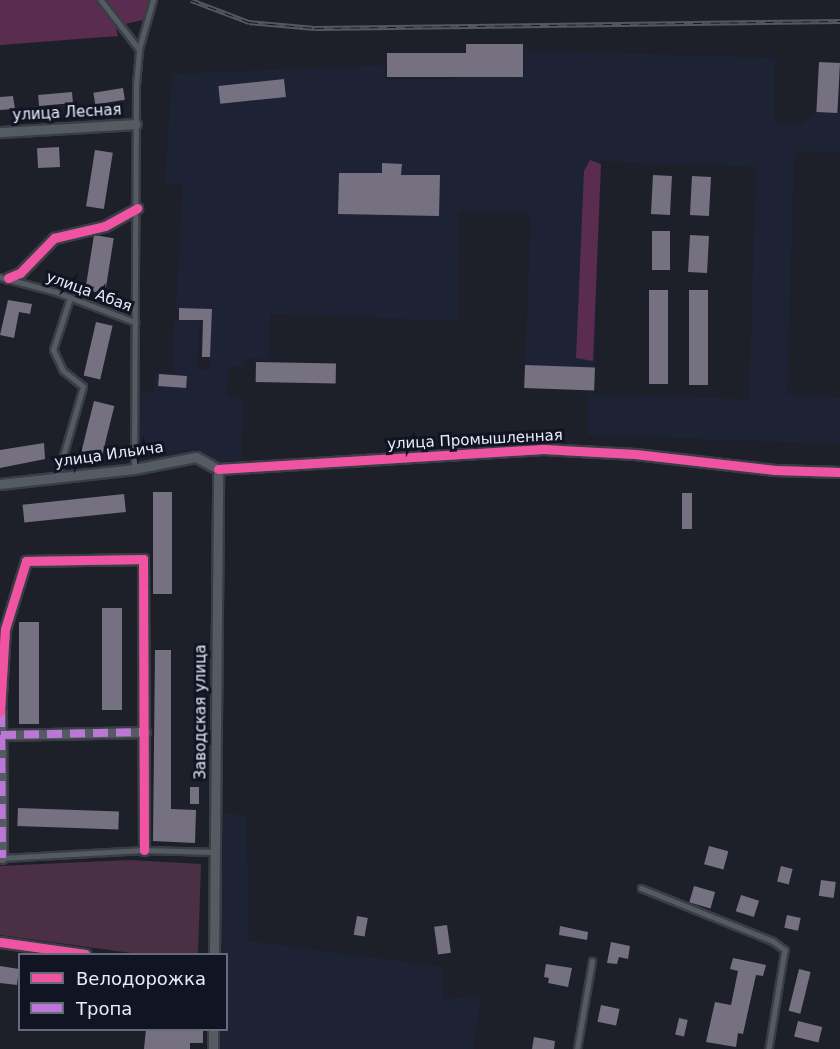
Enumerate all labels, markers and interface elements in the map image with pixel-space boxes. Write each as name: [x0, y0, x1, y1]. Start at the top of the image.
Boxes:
street label: улица Лесная: [12, 101, 122, 125]
street label: улица Абая: [44, 268, 134, 316]
street label: улица Промышленная: [387, 426, 563, 454]
street label: улица Ильича: [53, 438, 165, 472]
street label: Заводская улица: [192, 644, 210, 780]
legend: [18, 953, 228, 1031]
text: Велодорожка: [76, 968, 206, 989]
text: Тропа: [76, 998, 132, 1019]

